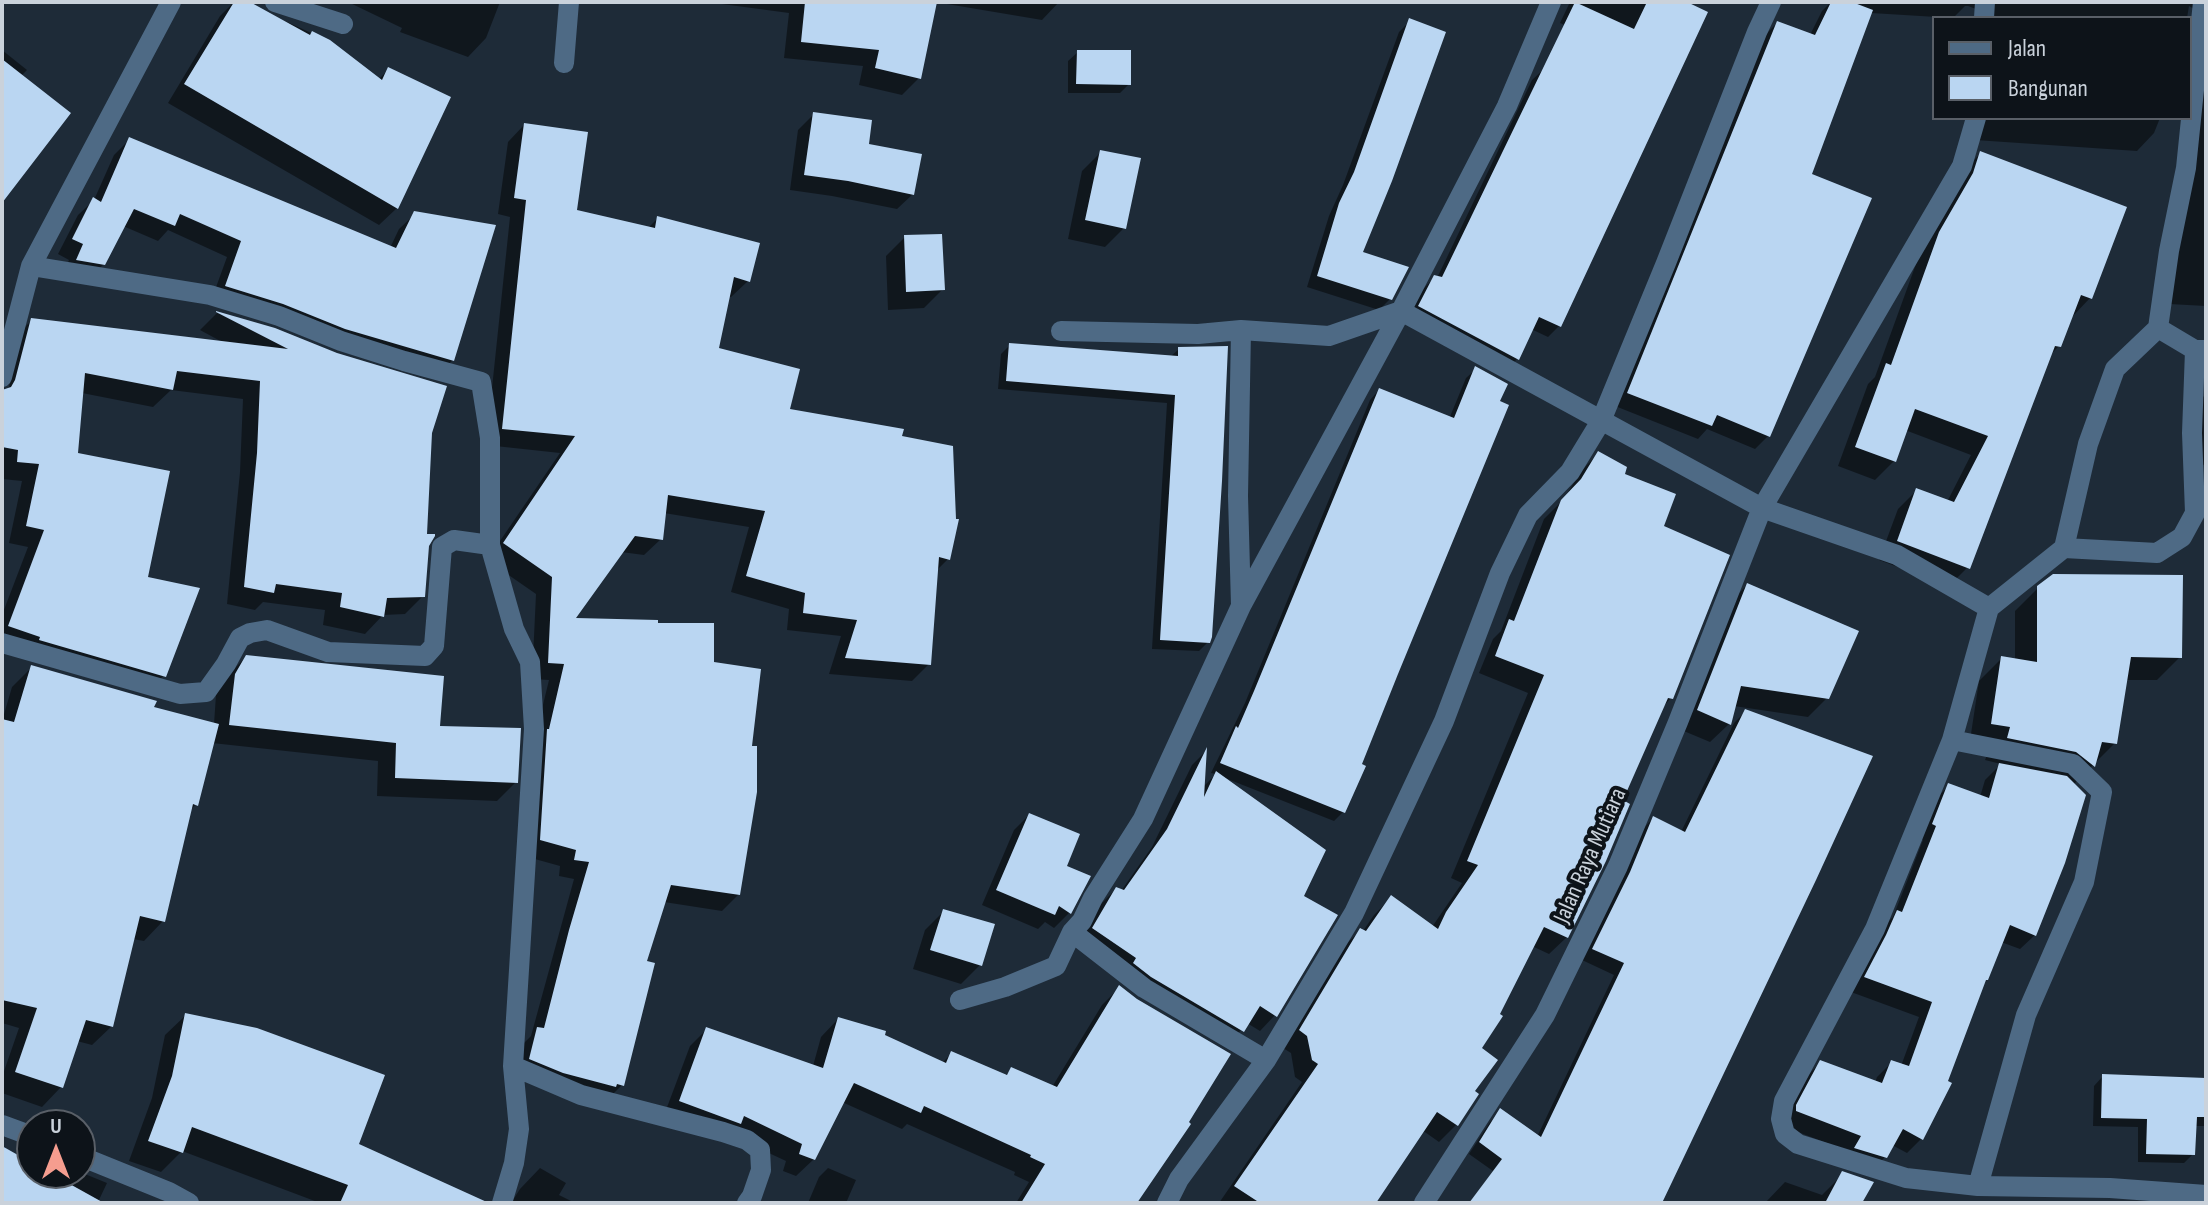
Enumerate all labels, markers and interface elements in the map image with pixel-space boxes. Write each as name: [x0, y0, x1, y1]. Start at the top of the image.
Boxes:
legend: [1932, 16, 2192, 120]
text: Jalan: [2008, 34, 2046, 63]
text: Bangunan: [2008, 74, 2088, 103]
street label: Jalan Raya Mutiara: [1548, 784, 1634, 928]
north arrow: [16, 1109, 96, 1189]
text: U: [50, 1113, 62, 1140]

